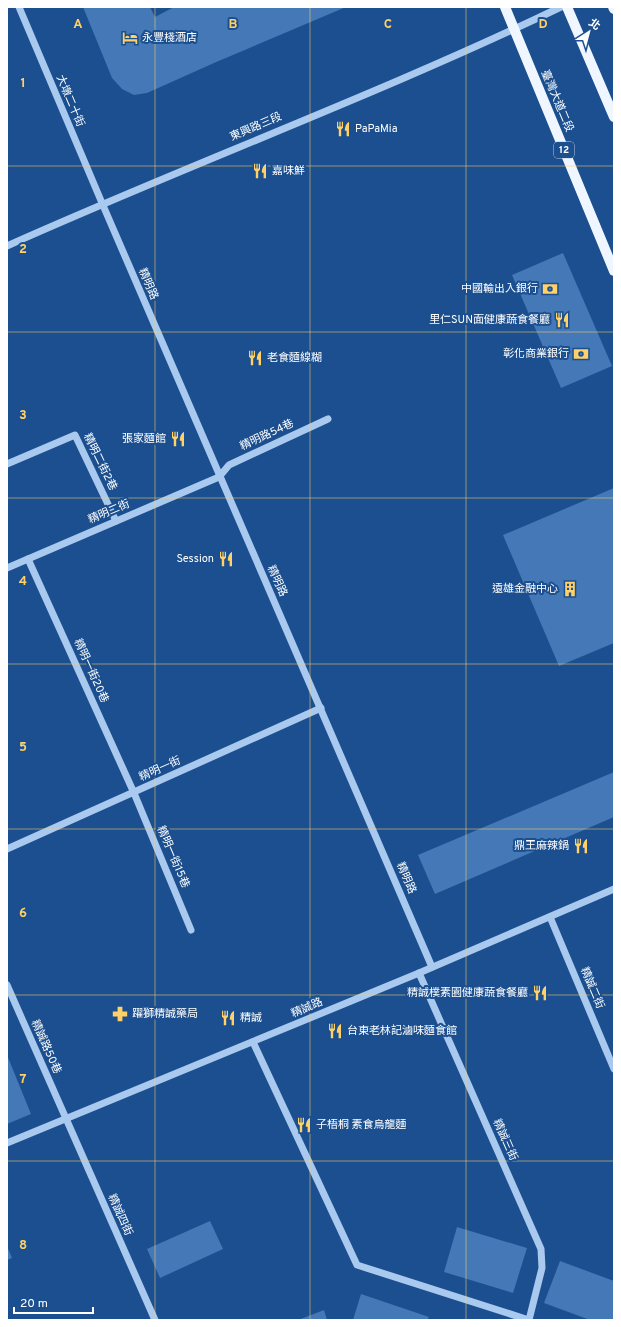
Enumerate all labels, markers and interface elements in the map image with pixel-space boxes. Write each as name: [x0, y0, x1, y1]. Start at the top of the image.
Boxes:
north arrow: [569, 12, 609, 52]
text: 北: [586, 16, 603, 34]
text: A: [73, 17, 83, 33]
text: B: [229, 17, 238, 33]
text: C: [384, 17, 392, 33]
text: D: [538, 17, 548, 33]
hotel icon: 永豐棧酒店: [121, 29, 139, 47]
place label: 永豐棧酒店: [142, 31, 197, 45]
street label: 臺灣大道二段: [538, 68, 576, 134]
street label: 大墩二十街: [53, 73, 87, 129]
text: 1: [20, 76, 26, 92]
street label: 東興路三段: [228, 110, 284, 144]
restaurant icon: PaPaMia: [334, 120, 352, 138]
place label: PaPaMia: [355, 122, 398, 136]
road number: 12: [554, 142, 574, 158]
restaurant icon: 嘉味鮮: [251, 162, 269, 180]
place label: 嘉味鮮: [272, 164, 305, 178]
text: 2: [19, 242, 27, 258]
street label: 精明路: [135, 266, 161, 302]
bank icon: 中國輸出入銀行: [541, 280, 559, 298]
place label: 中國輸出入銀行: [461, 282, 538, 296]
restaurant icon: 里仁SUN面健康蔬食餐廳: [553, 311, 571, 329]
place label: 里仁SUN面健康蔬食餐廳: [429, 313, 550, 327]
bank icon: 彰化商業銀行: [572, 345, 590, 363]
place label: 彰化商業銀行: [503, 347, 569, 361]
restaurant icon: 老食麵線糊: [246, 349, 264, 367]
place label: 老食麵線糊: [267, 351, 322, 365]
text: 3: [19, 408, 27, 424]
street label: 精明路54巷: [238, 416, 296, 454]
restaurant icon: 張家麵館: [169, 430, 187, 448]
street label: 精明二街2巷: [80, 431, 120, 493]
place label: 張家麵館: [122, 432, 166, 446]
street label: 精明二街: [86, 497, 132, 527]
restaurant icon: Session: [217, 550, 235, 568]
place label: Session: [176, 552, 214, 566]
street label: 精明路: [264, 563, 290, 599]
text: 4: [19, 574, 27, 590]
building icon: 遠雄金融中心: [561, 580, 579, 598]
place label: 遠雄金融中心: [492, 582, 558, 596]
street label: 精明一街20巷: [71, 637, 111, 705]
text: 5: [19, 740, 27, 756]
street label: 精明一街: [137, 754, 183, 784]
street label: 精明一街15巷: [154, 824, 192, 890]
restaurant icon: 鼎王麻辣鍋: [572, 837, 590, 855]
place label: 鼎王麻辣鍋: [514, 839, 569, 853]
street label: 精明路: [393, 860, 419, 896]
text: 6: [19, 906, 27, 922]
street label: 精誠二街: [577, 965, 607, 1011]
restaurant icon: 精誠樸素園健康蔬食餐廳: [531, 984, 549, 1002]
place label: 精誠樸素園健康蔬食餐廳: [407, 986, 528, 1000]
street label: 精誠路: [289, 995, 325, 1021]
pharmacy icon: 躍獅精誠藥局: [111, 1005, 129, 1023]
place label: 躍獅精誠藥局: [132, 1007, 198, 1021]
restaurant icon: 精誠: [219, 1009, 237, 1027]
place label: 精誠: [240, 1011, 262, 1025]
street label: 精誠路50巷: [28, 1018, 64, 1076]
restaurant icon: 台東老林記滷味麵食館: [326, 1022, 344, 1040]
place label: 台東老林記滷味麵食館: [347, 1024, 457, 1038]
text: 7: [20, 1072, 27, 1088]
restaurant icon: 子梧桐 素食烏龍麵: [295, 1116, 313, 1134]
street label: 精誠三街: [490, 1117, 520, 1163]
place label: 子梧桐 素食烏龍麵: [316, 1118, 407, 1132]
street label: 精誠四街: [105, 1192, 135, 1238]
text: 8: [19, 1238, 27, 1254]
scale bar: [14, 1289, 93, 1315]
text: 20 m: [20, 1296, 48, 1312]

